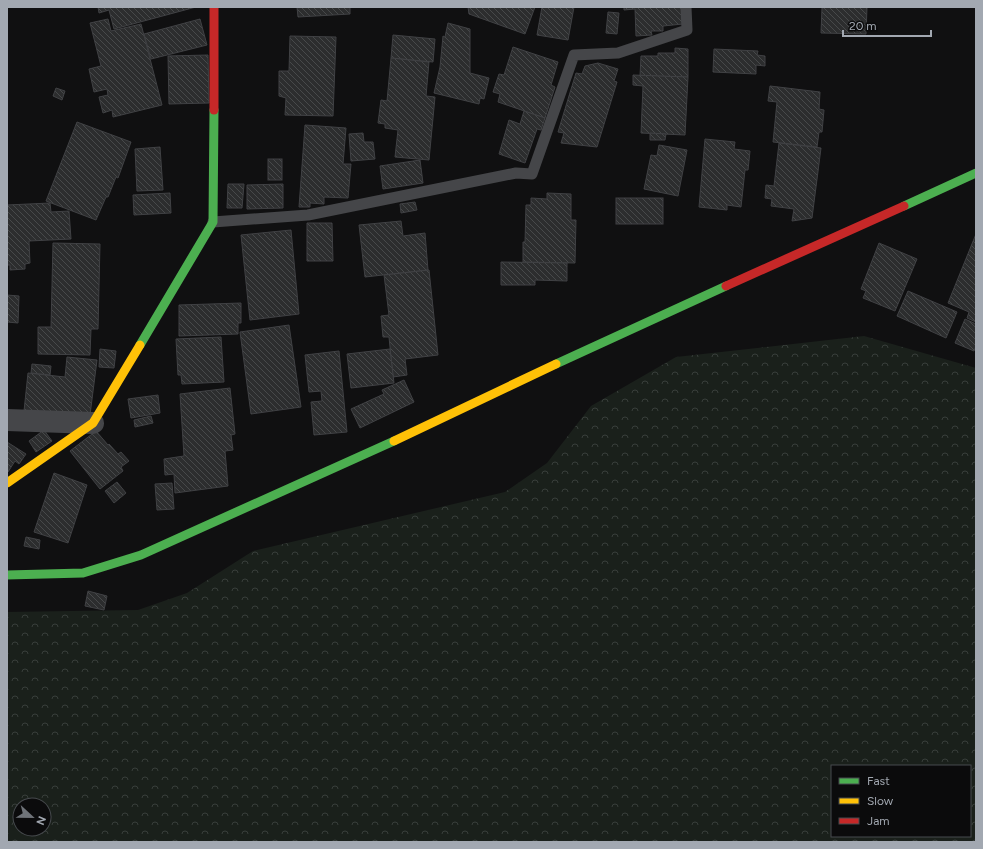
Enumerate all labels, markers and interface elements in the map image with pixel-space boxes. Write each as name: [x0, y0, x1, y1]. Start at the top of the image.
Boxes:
scale bar: [843, 12, 931, 38]
text: 20 m: [849, 19, 877, 33]
legend: [831, 765, 971, 837]
text: Fast: [867, 774, 890, 788]
text: Slow: [867, 794, 894, 808]
north arrow: [12, 797, 52, 837]
text: N: [33, 814, 48, 827]
text: Jam: [867, 814, 890, 828]

